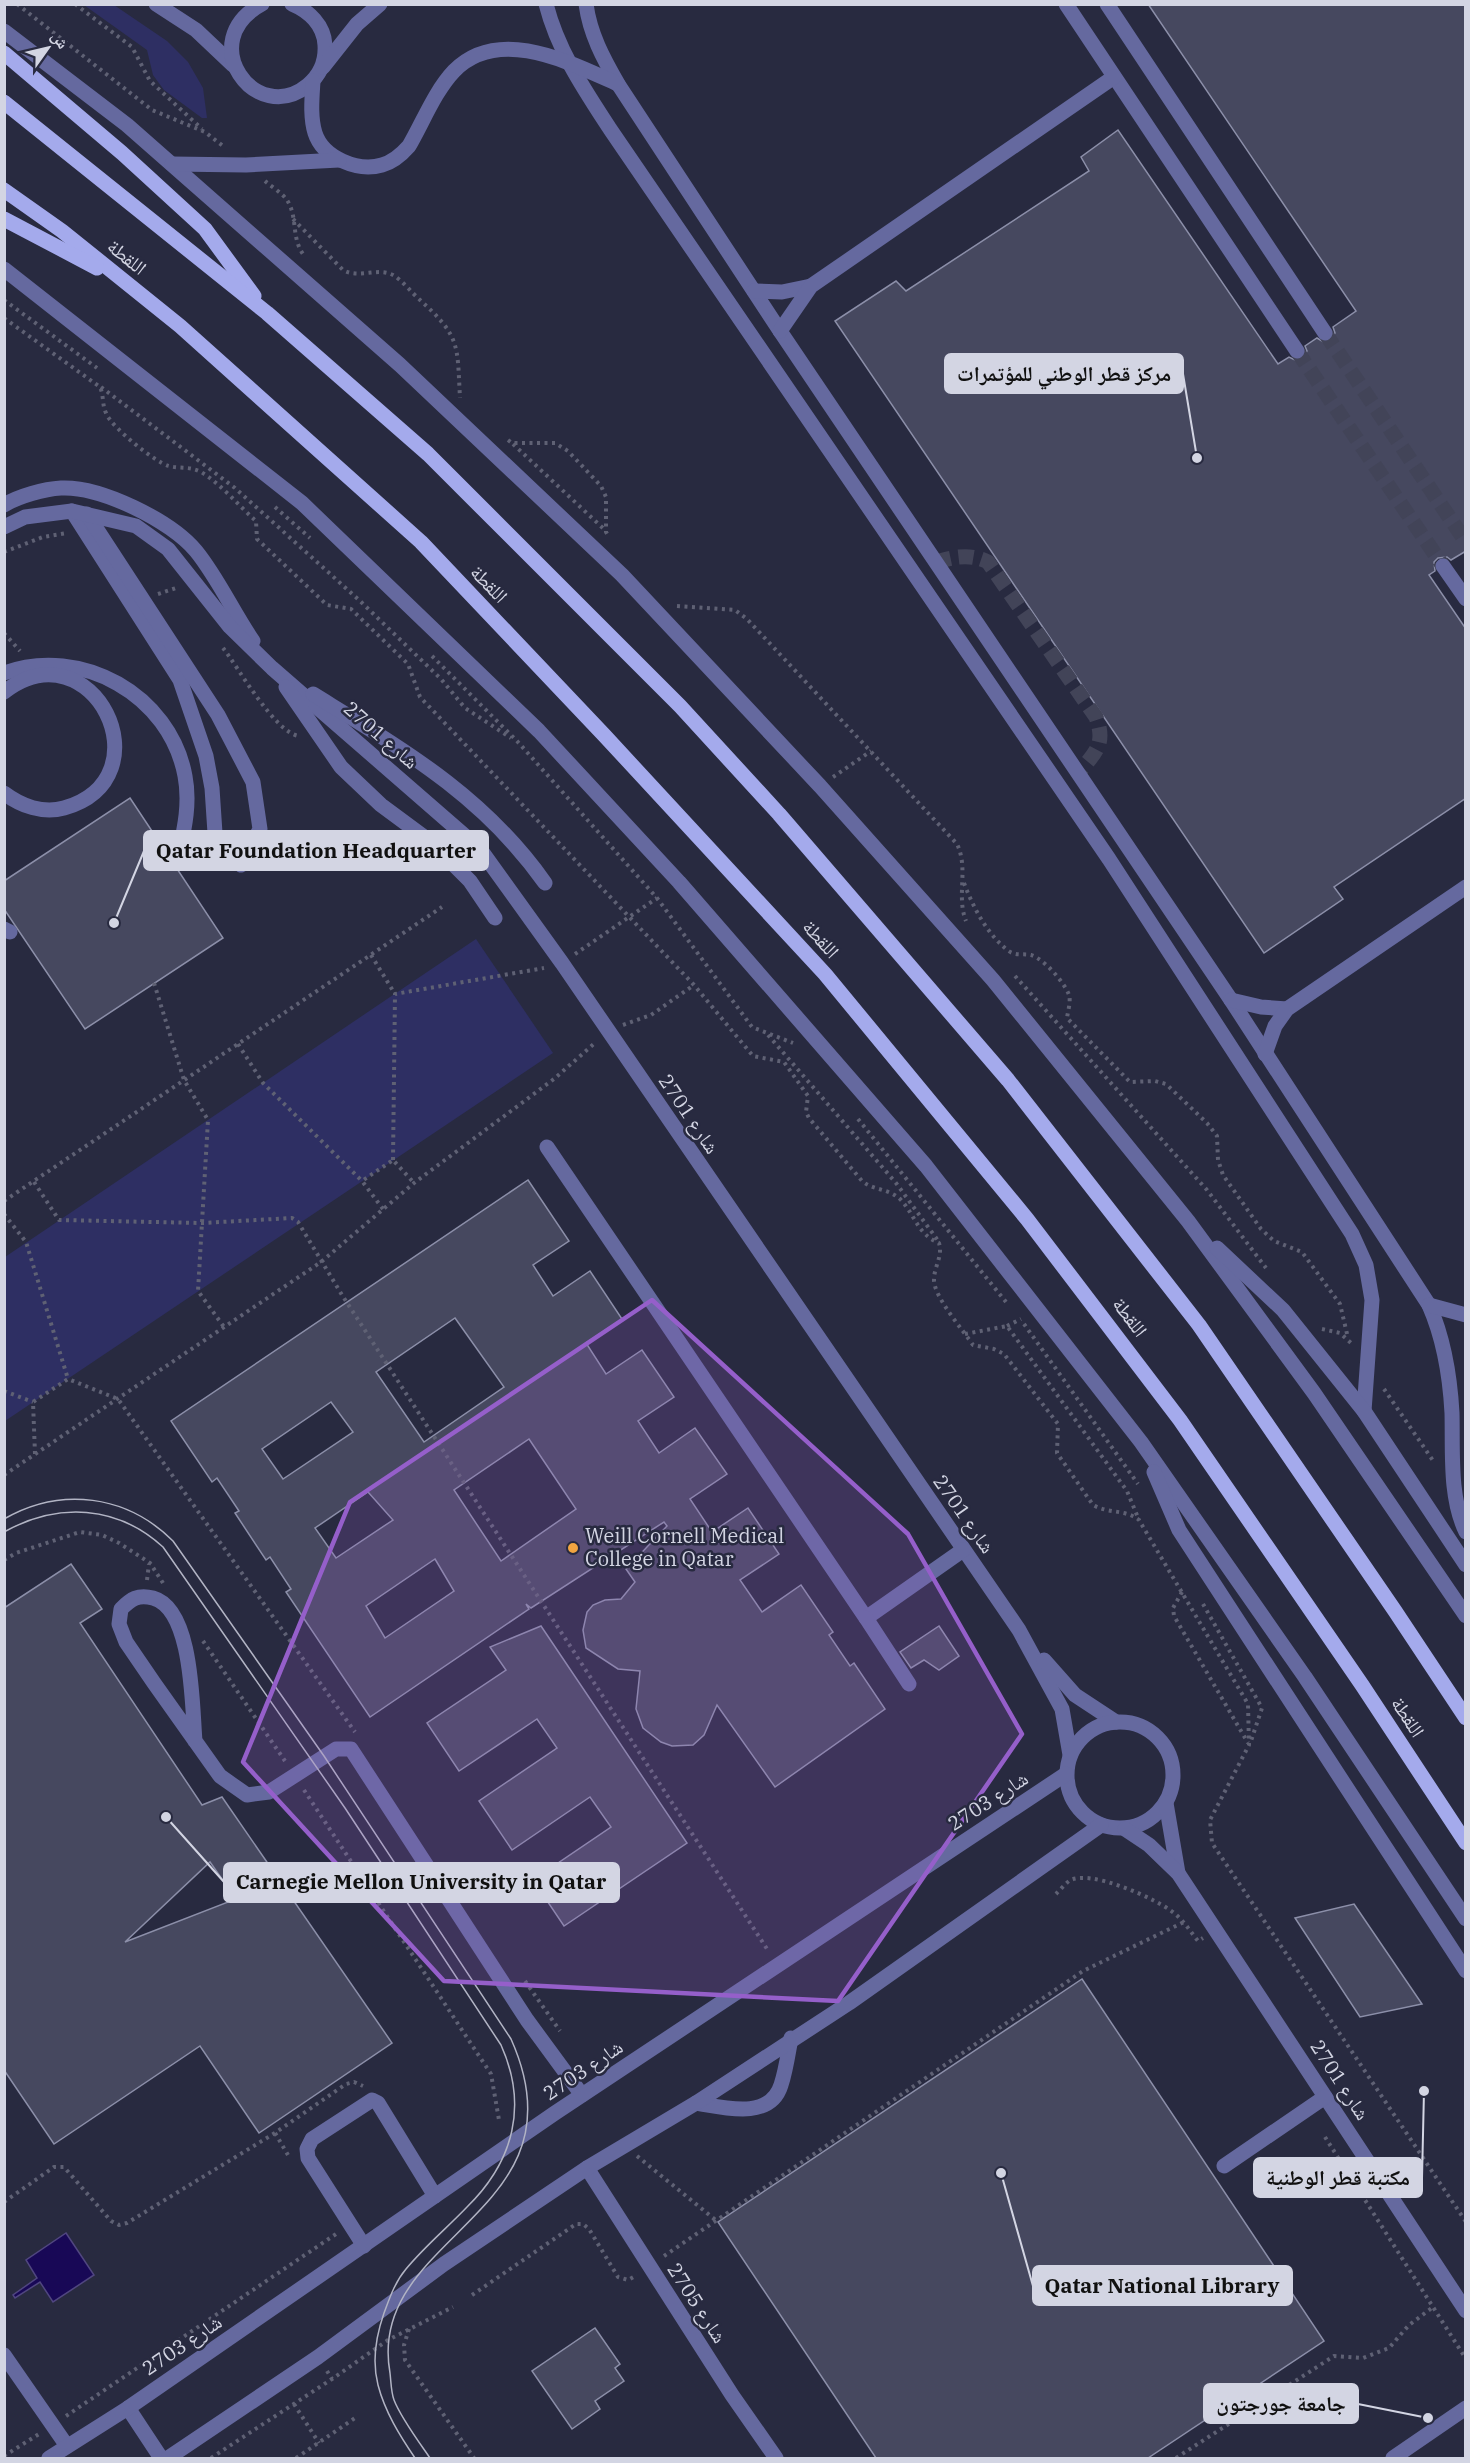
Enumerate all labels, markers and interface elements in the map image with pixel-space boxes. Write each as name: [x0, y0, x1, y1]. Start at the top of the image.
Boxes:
north arrow: [18, 18, 78, 78]
text: ش: [47, 27, 73, 52]
street label: اللقطة: [102, 233, 153, 281]
callout: مركز قطر الوطني للمؤتمرات: [945, 354, 1183, 393]
text: مركز قطر الوطني للمؤتمرات: [957, 359, 1171, 390]
street label: اللقطة: [465, 559, 514, 609]
street label: شارع 2701: [338, 695, 424, 775]
callout: Qatar Foundation Headquarter: [144, 831, 488, 870]
text: Qatar Foundation Headquarter: [156, 836, 477, 864]
street label: اللقطة: [797, 914, 846, 964]
street label: شارع 2701: [653, 1069, 726, 1159]
street label: اللقطة: [1107, 1291, 1154, 1342]
street label: شارع 2701: [927, 1469, 1001, 1559]
place label: Weill Cornell Medical College in Qatar: [585, 1522, 784, 1572]
marker: Weill Cornell Medical College in Qatar: [566, 1541, 580, 1555]
street label: اللقطة: [1385, 1691, 1432, 1742]
street label: شارع 2703: [942, 1765, 1033, 1837]
callout: Carnegie Mellon University in Qatar: [224, 1863, 619, 1902]
text: Carnegie Mellon University in Qatar: [236, 1867, 607, 1895]
street label: شارع 2703: [538, 2033, 628, 2106]
street label: شارع 2701: [1304, 2034, 1376, 2125]
callout: مكتبة قطر الوطنية: [1254, 2158, 1422, 2197]
text: مكتبة قطر الوطنية: [1266, 2163, 1410, 2191]
street label: شارع 2705: [661, 2257, 733, 2348]
callout: Qatar National Library: [1033, 2266, 1292, 2305]
text: Qatar National Library: [1045, 2271, 1279, 2299]
street label: شارع 2703: [137, 2308, 227, 2381]
callout: جامعة جورجتون: [1204, 2384, 1358, 2423]
text: جامعة جورجتون: [1216, 2389, 1346, 2417]

